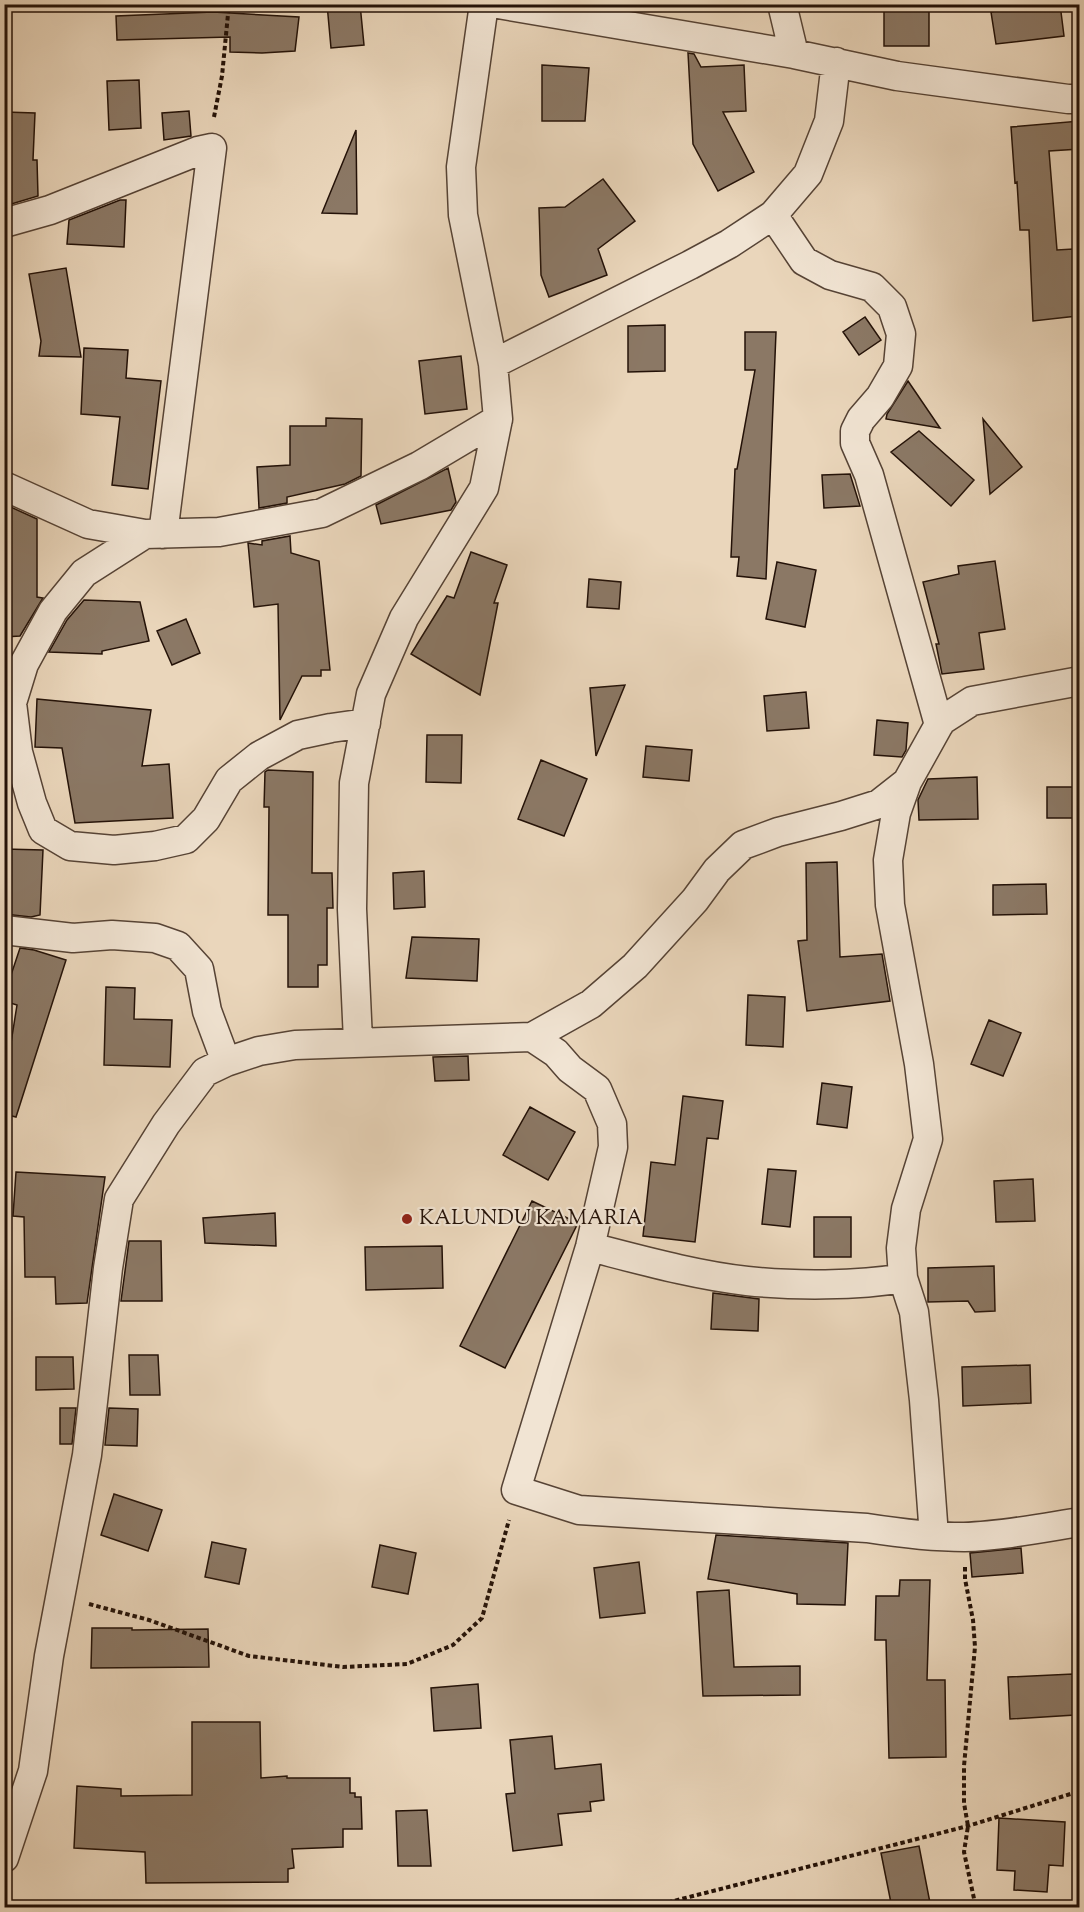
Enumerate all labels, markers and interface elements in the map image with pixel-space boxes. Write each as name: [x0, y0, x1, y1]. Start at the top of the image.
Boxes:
place label: KALUNDU KAMARIA: [419, 1204, 643, 1234]
marker: KALUNDU KAMARIA: [400, 1212, 414, 1226]

